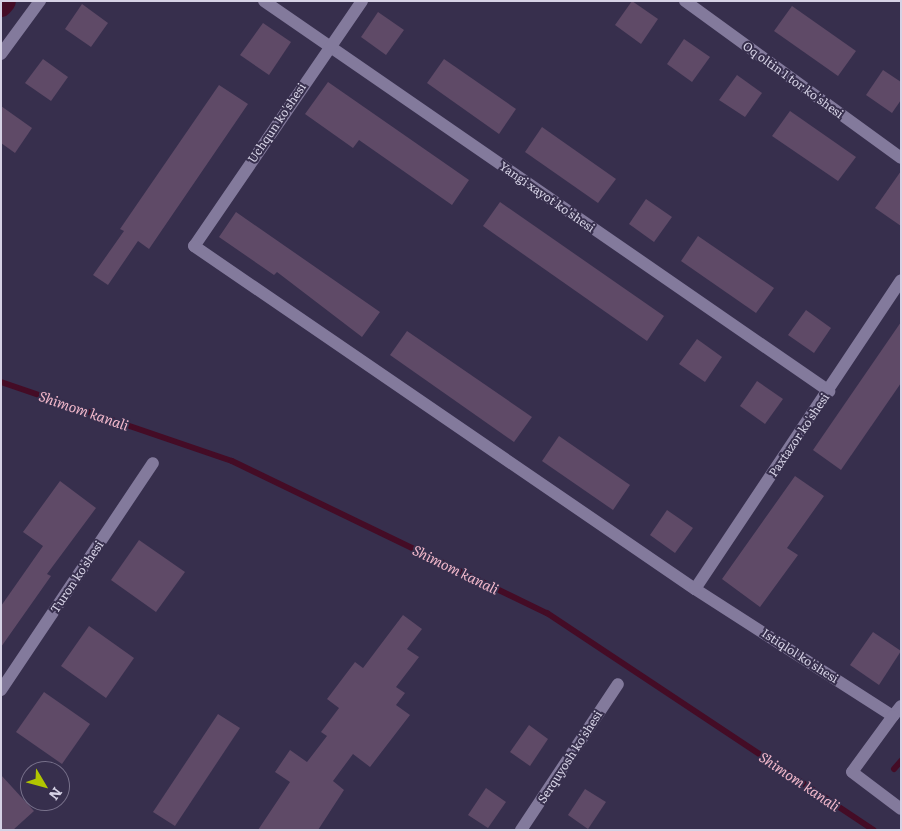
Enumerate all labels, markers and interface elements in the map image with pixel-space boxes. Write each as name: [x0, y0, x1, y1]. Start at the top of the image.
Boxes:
street label: Oq oltin 1 tor ko'shesi: [740, 39, 846, 121]
street label: Uchqun ko'shesi: [245, 80, 309, 166]
street label: Yangi xayot ko'shesi: [497, 159, 597, 235]
water label: Shimom kanali: [37, 387, 131, 433]
street label: Paxtazor ko'shesi: [766, 391, 832, 479]
street label: Turon ko'shesi: [48, 538, 106, 616]
water label: Shimom kanali: [410, 541, 502, 597]
street label: Istiqlol ko'shesi: [759, 626, 841, 686]
street label: Serquyosh ko'shesi: [535, 708, 605, 806]
water label: Shimom kanali: [756, 748, 844, 814]
north arrow: [20, 761, 70, 811]
text: N: [45, 784, 68, 805]

